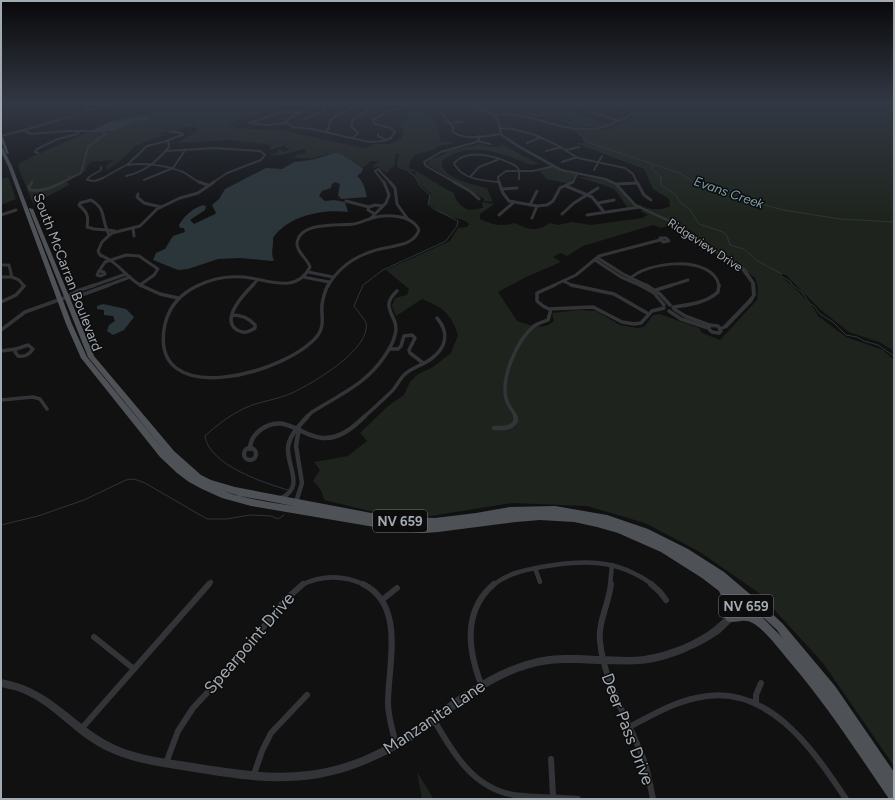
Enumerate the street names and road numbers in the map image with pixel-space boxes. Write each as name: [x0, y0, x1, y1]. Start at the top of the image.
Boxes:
street label: South McCarran Boulevard: [30, 191, 106, 354]
street label: Ridgeview Drive: [665, 216, 745, 275]
road number: NV 659: [373, 510, 427, 532]
street label: Spearpoint Drive: [200, 588, 298, 698]
road number: NV 659: [719, 595, 773, 617]
street label: Deer Pass Drive: [598, 670, 658, 788]
street label: Manzanita Lane: [379, 676, 489, 758]

